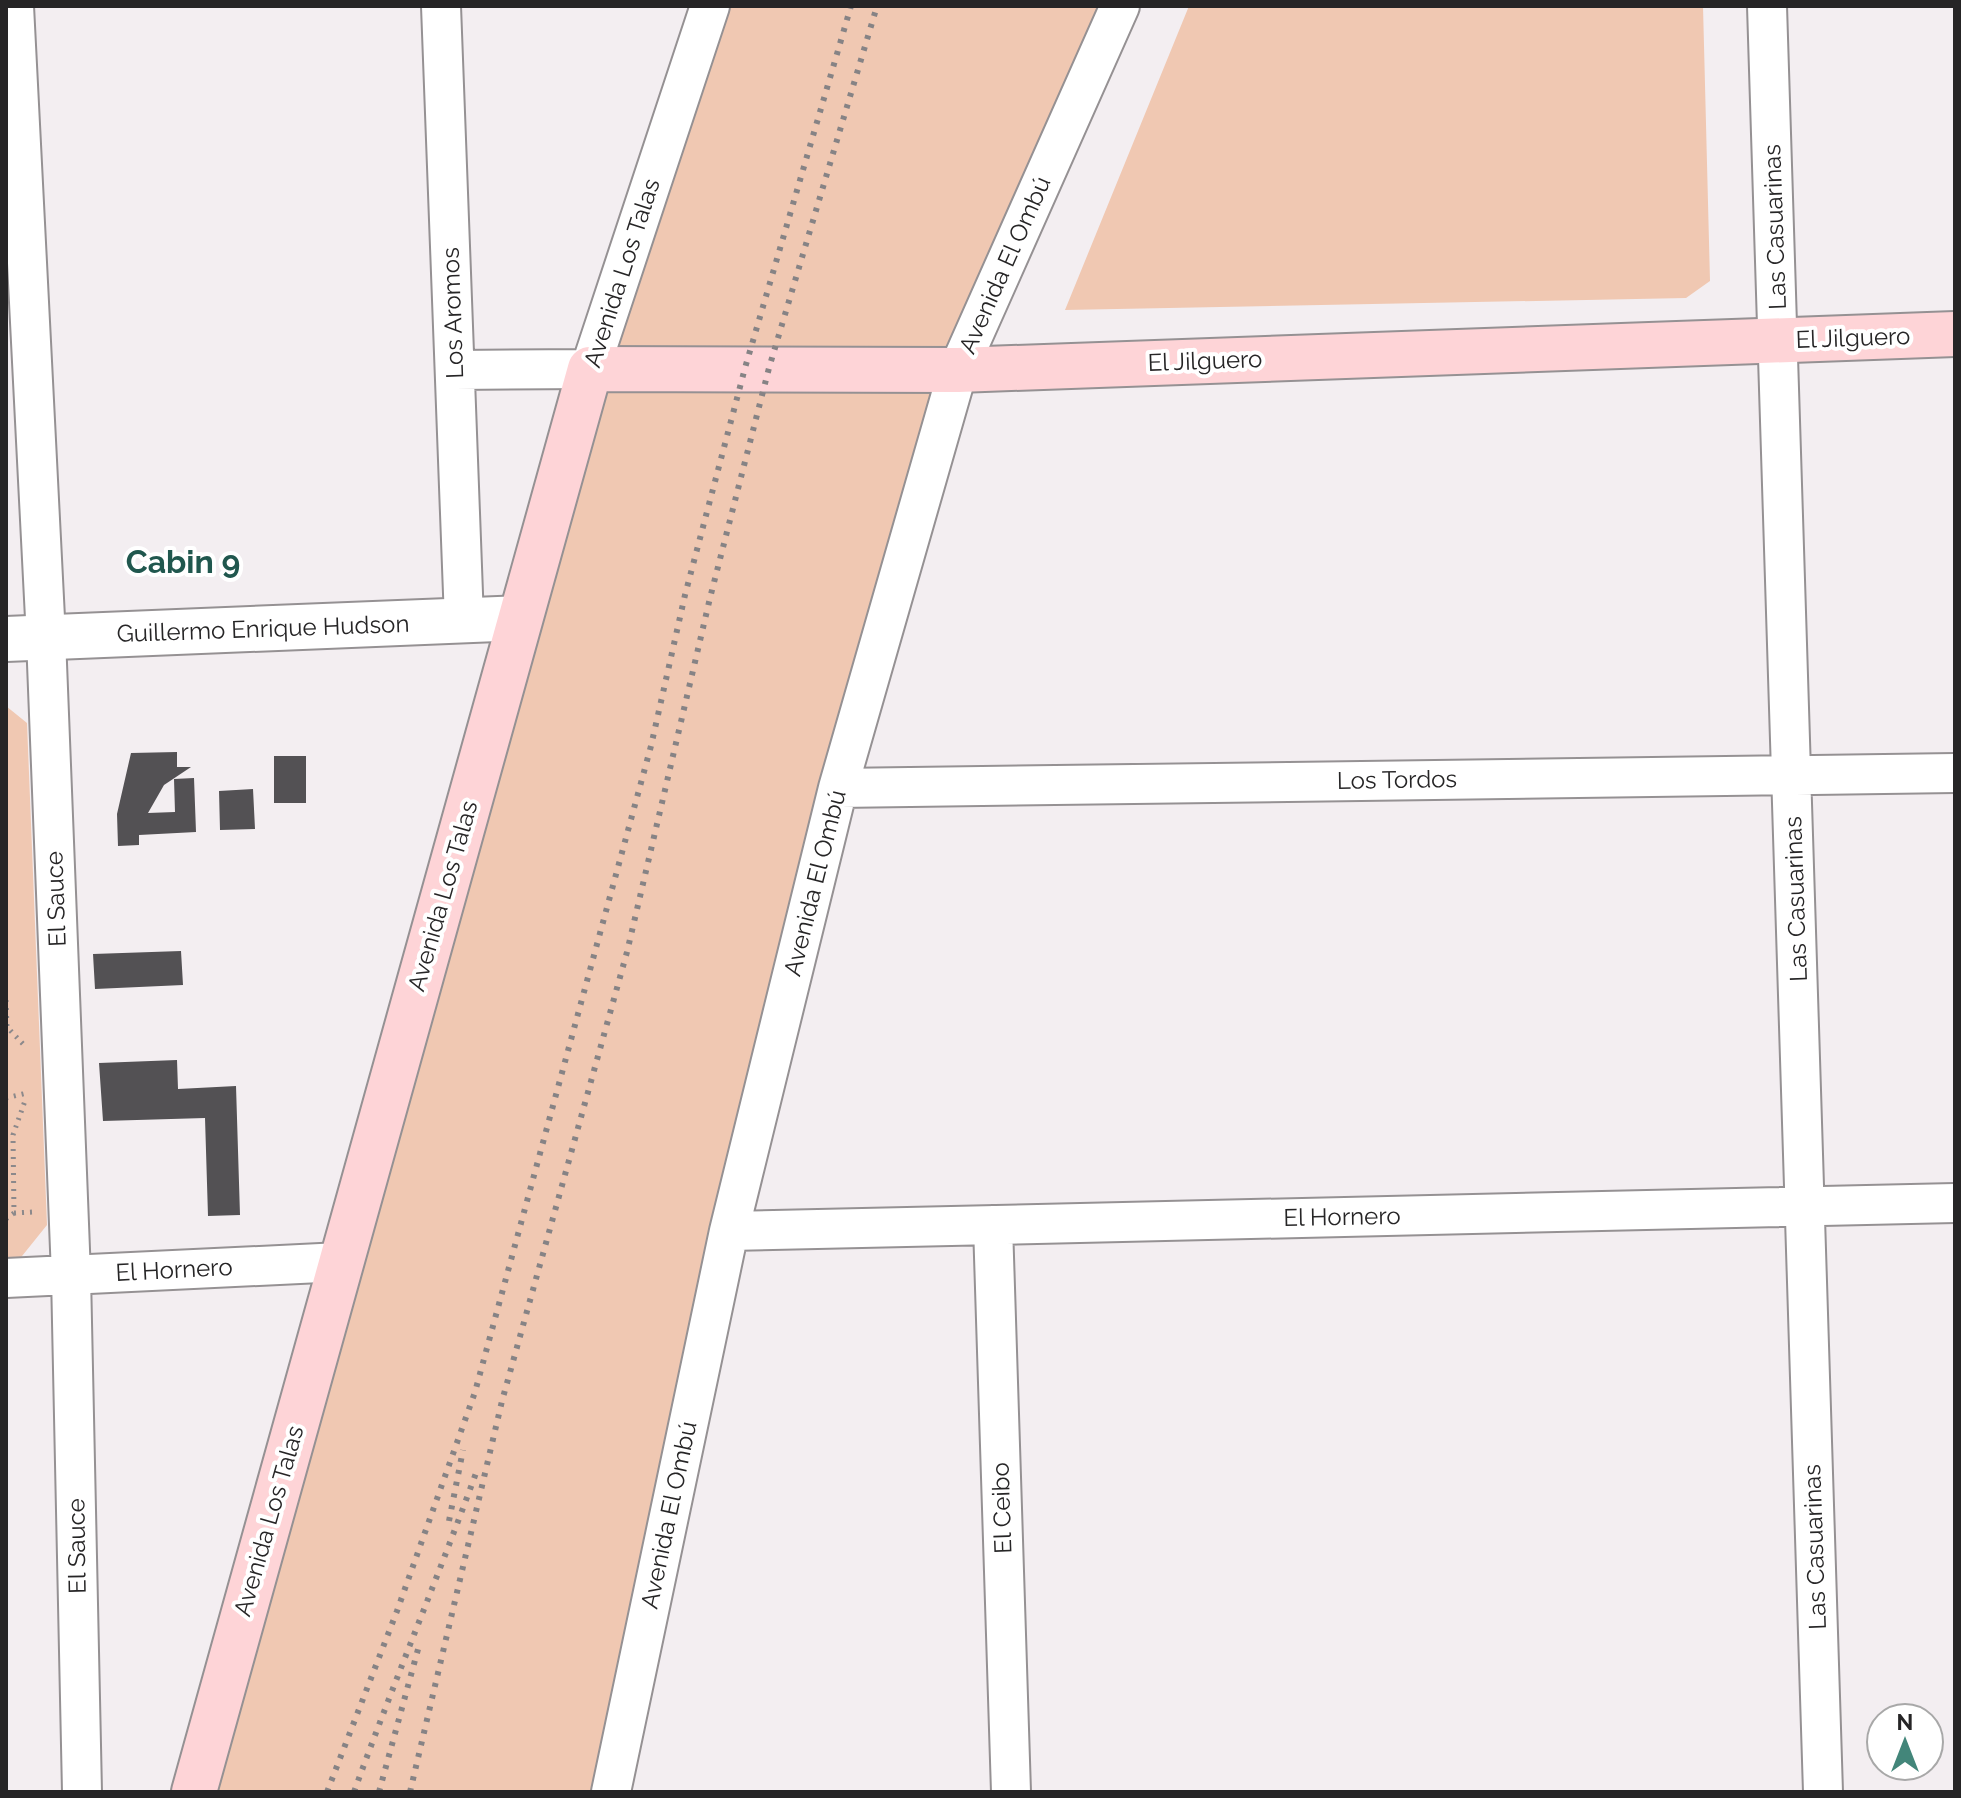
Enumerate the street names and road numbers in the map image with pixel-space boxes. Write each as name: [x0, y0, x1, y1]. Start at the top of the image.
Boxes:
street label: Las Casuarinas: [1757, 144, 1792, 310]
street label: Avenida El Ombú: [952, 172, 1057, 358]
street label: Avenida Los Talas: [577, 175, 666, 371]
street label: Los Aromos: [436, 247, 469, 379]
street label: El Jilguero: [1795, 321, 1911, 354]
street label: El Jilguero: [1147, 344, 1263, 377]
street label: Guillermo Enrique Hudson: [116, 609, 410, 648]
street label: Los Tordos: [1337, 764, 1457, 795]
street label: Avenida El Ombú: [777, 787, 852, 979]
street label: Avenida Los Talas: [401, 797, 484, 994]
street label: Las Casuarinas: [1778, 816, 1813, 982]
street label: El Sauce: [39, 851, 72, 947]
street label: El Hornero: [1283, 1201, 1401, 1232]
street label: El Hornero: [115, 1252, 233, 1287]
street label: Avenida El Ombú: [634, 1419, 703, 1611]
street label: Avenida Los Talas: [227, 1422, 310, 1619]
street label: El Ceibo: [985, 1462, 1018, 1554]
street label: Las Casuarinas: [1797, 1464, 1832, 1630]
street label: El Sauce: [61, 1498, 92, 1594]

